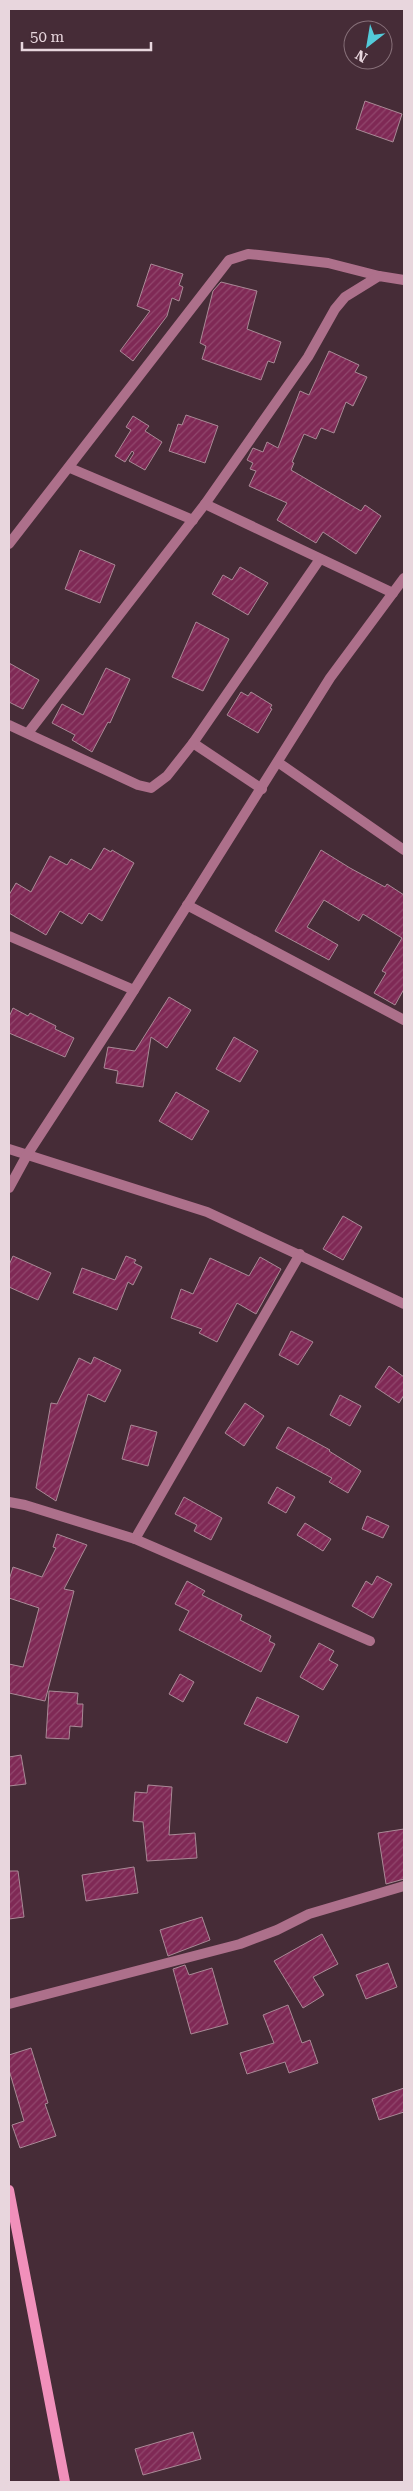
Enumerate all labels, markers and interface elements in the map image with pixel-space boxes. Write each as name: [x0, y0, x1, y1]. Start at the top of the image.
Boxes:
scale bar: [22, 20, 151, 52]
north arrow: [343, 20, 393, 70]
text: 50 m: [30, 28, 65, 46]
text: N: [352, 46, 370, 66]

